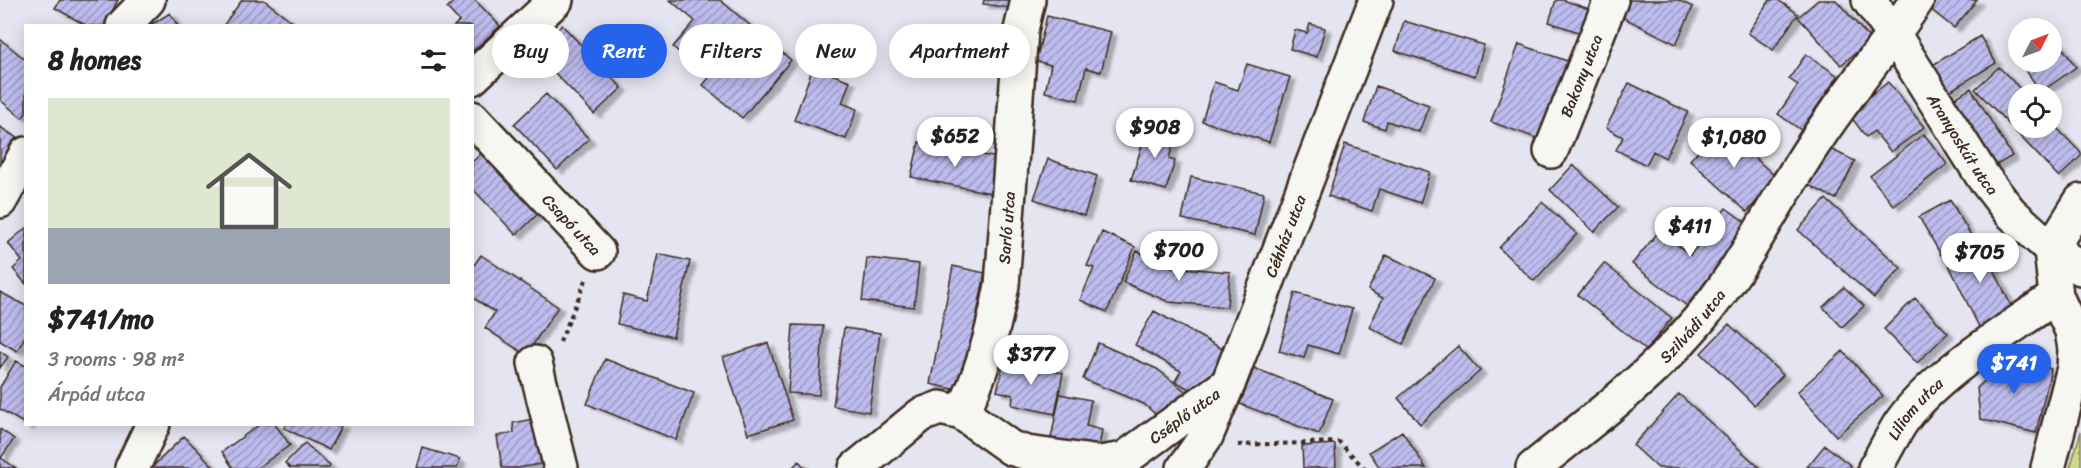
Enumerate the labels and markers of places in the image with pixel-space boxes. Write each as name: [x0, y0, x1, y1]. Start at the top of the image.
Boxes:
pin: $908: [1119, 108, 1191, 159]
pin: $652: [919, 117, 991, 168]
pin: $1,080: [1685, 118, 1783, 169]
pin: $411: [1654, 207, 1726, 258]
pin: $700: [1143, 231, 1215, 282]
pin: $705: [1944, 233, 2016, 284]
pin: $377: [995, 335, 1067, 386]
pin: $741: [1978, 344, 2050, 395]

